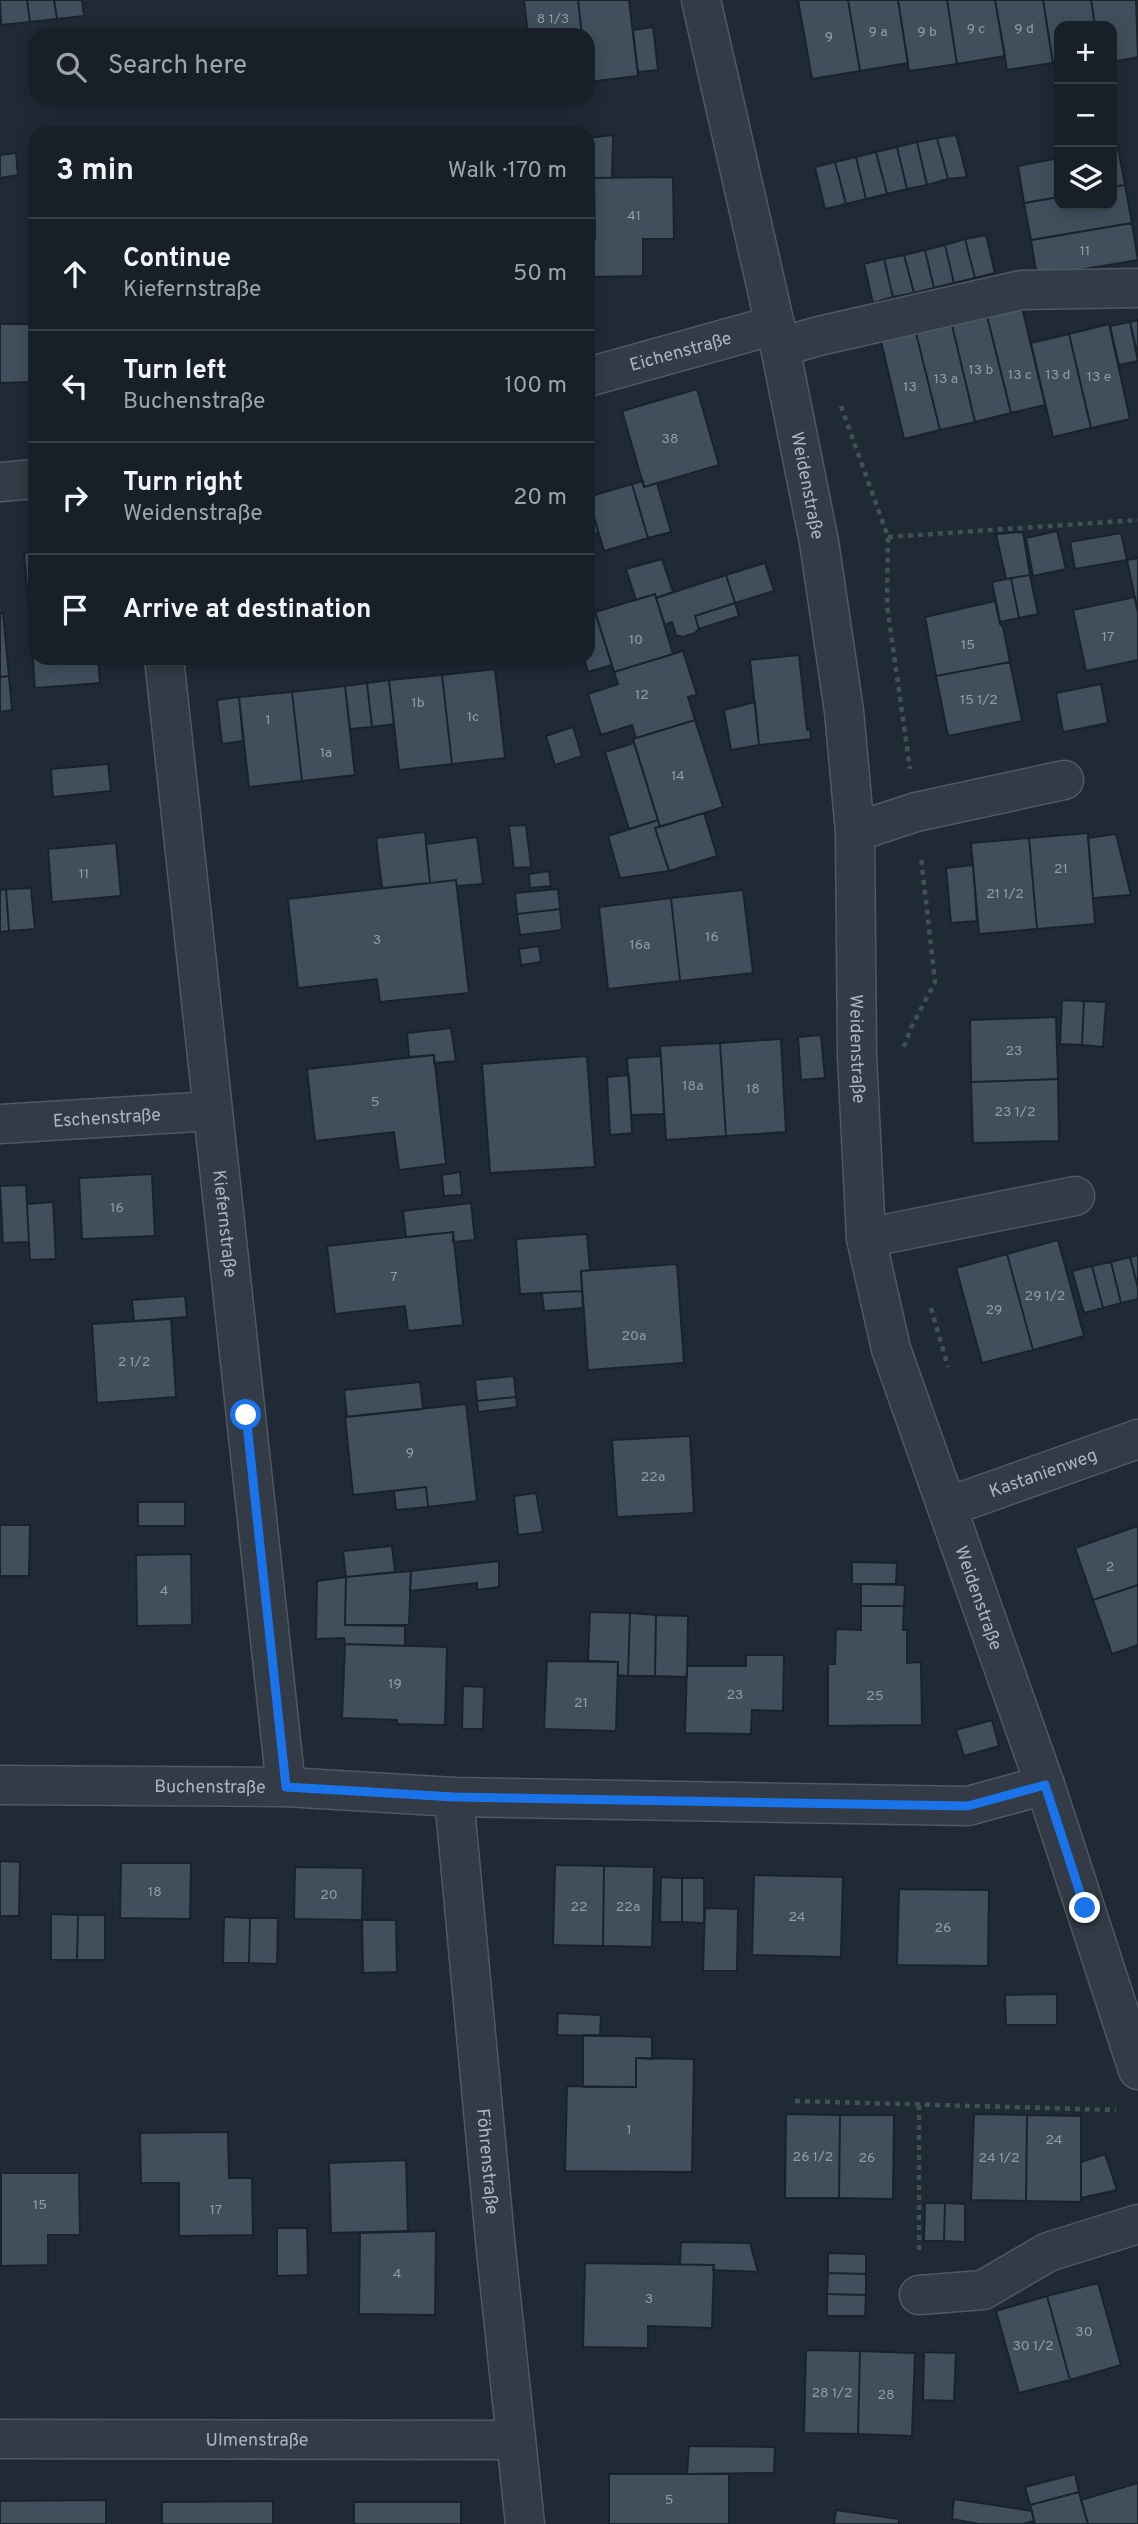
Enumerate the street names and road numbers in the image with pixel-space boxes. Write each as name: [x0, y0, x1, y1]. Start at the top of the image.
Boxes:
street label: Eichenstraße: [627, 328, 735, 378]
street label: Weidenstraße: [784, 430, 828, 542]
street label: Weidenstraße: [843, 994, 869, 1104]
street label: Eschenstraße: [52, 1104, 162, 1134]
street label: Kiefernstraße: [206, 1169, 241, 1279]
street label: Kastanienweg: [986, 1444, 1101, 1504]
street label: Weidenstraße: [948, 1543, 1007, 1654]
street label: Buchenstraße: [154, 1776, 266, 1800]
street label: Föhrenstraße: [470, 2107, 503, 2216]
street label: Ulmenstraße: [206, 2429, 308, 2453]

